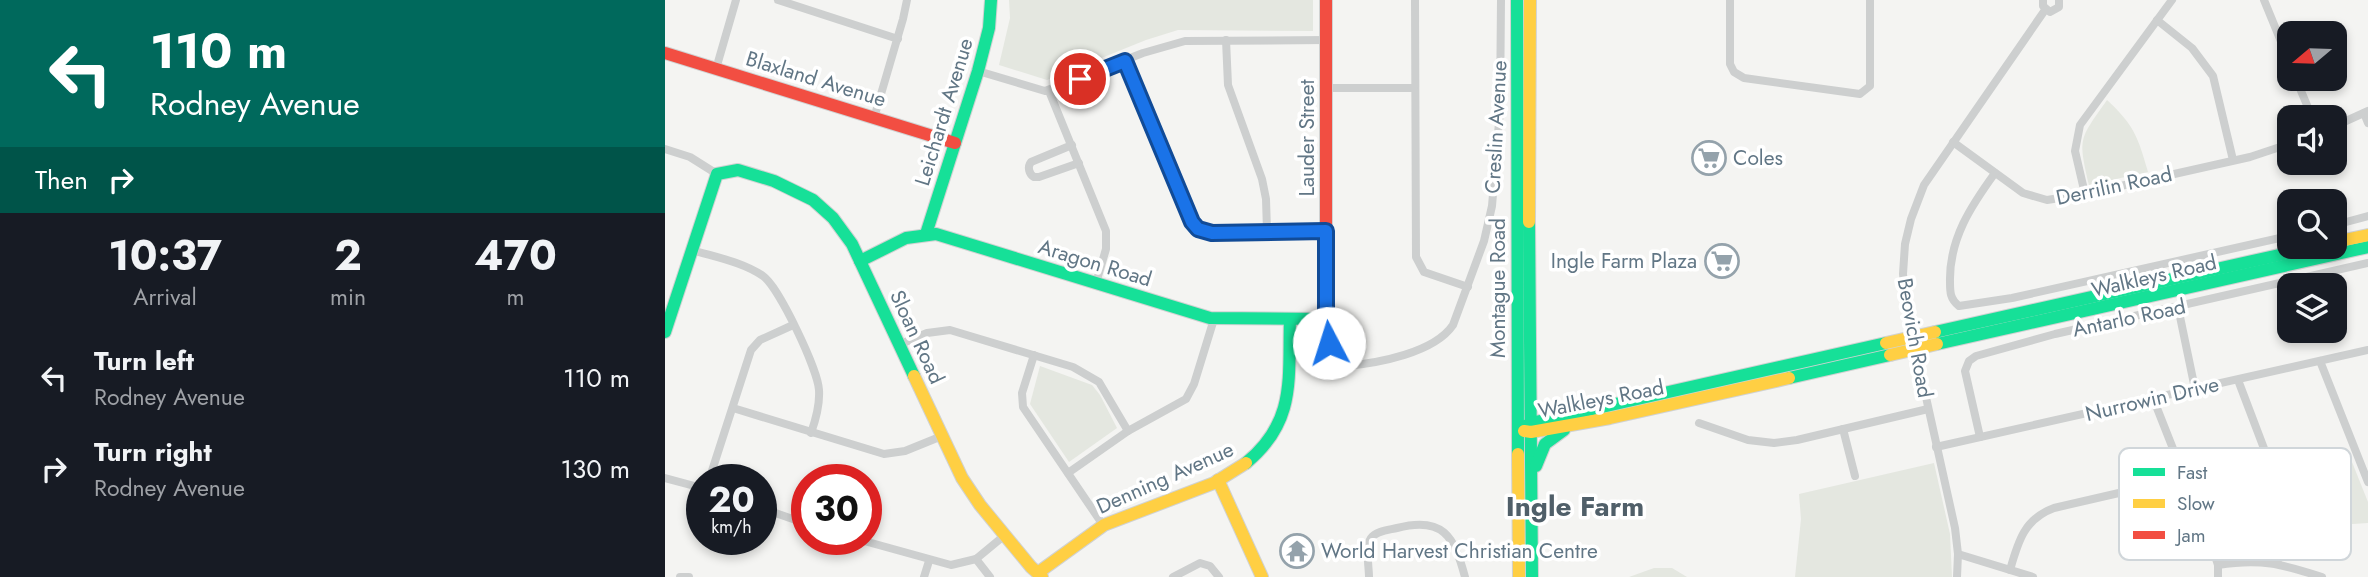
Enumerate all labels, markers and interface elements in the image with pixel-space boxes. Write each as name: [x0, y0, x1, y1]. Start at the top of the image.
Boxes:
text: 110 m: [150, 16, 287, 86]
north arrow: [2277, 21, 2347, 91]
map controls: [2277, 21, 2347, 343]
icon: left: [35, 28, 126, 119]
street label: Leichardt Avenue: [907, 34, 981, 189]
street label: Blaxland Avenue: [742, 43, 890, 115]
pin: [1050, 49, 1110, 109]
street label: Creslin Avenue: [1478, 59, 1514, 194]
icon: arrive: [1061, 60, 1099, 98]
street label: Lauder Street: [1292, 80, 1322, 196]
text: Rodney Avenue: [150, 81, 360, 127]
button: sound: [2277, 105, 2347, 175]
supermarket icon: Coles: [1690, 139, 1728, 177]
place label: Coles: [1733, 143, 1783, 173]
street label: Derrilin Road: [2053, 159, 2175, 213]
text: Then: [35, 161, 88, 199]
icon: right: [102, 161, 140, 199]
button: search: [2277, 189, 2347, 259]
street label: Montague Road: [1483, 218, 1513, 358]
text: 10:37: [108, 225, 222, 286]
text: 2: [334, 225, 362, 286]
text: 470: [474, 225, 557, 286]
street label: Aragon Road: [1035, 232, 1155, 294]
supermarket icon: Ingle Farm Plaza: [1703, 242, 1741, 280]
place label: Ingle Farm Plaza: [1551, 246, 1697, 276]
street label: Walkleys Road: [2089, 247, 2219, 305]
button: layers: [2277, 273, 2347, 343]
street label: Beovich Road: [1890, 276, 1940, 400]
text: Arrival: [133, 280, 197, 314]
text: min: [330, 280, 366, 314]
text: m: [507, 280, 524, 314]
street label: Sloan Road: [882, 285, 952, 389]
street label: Antarlo Road: [2070, 291, 2188, 345]
position arrow: [1292, 306, 1366, 380]
text: Turn left: [94, 342, 194, 380]
icon: left: [35, 359, 73, 397]
text: 110 m: [563, 359, 630, 397]
street label: Nurrowin Drive: [2082, 369, 2222, 429]
street label: Walkleys Road: [1536, 372, 1666, 426]
text: Rodney Avenue: [94, 380, 245, 414]
text: Turn right: [94, 433, 212, 471]
street label: Denning Avenue: [1092, 434, 1239, 522]
legend: [2119, 448, 2351, 560]
icon: right: [35, 450, 73, 488]
text: 130 m: [560, 450, 630, 488]
text: Fast: [2177, 459, 2208, 486]
speed limit sign: 30: [791, 464, 882, 555]
text: Rodney Avenue: [94, 471, 245, 505]
text: 20: [708, 475, 755, 525]
district label: Ingle Farm: [1506, 486, 1644, 527]
text: Slow: [2177, 490, 2215, 517]
text: km/h: [711, 514, 752, 540]
text: Jam: [2174, 522, 2206, 549]
temple icon: World Harvest Christian Centre: [1278, 532, 1316, 570]
place label: World Harvest Christian Centre: [1321, 536, 1598, 566]

